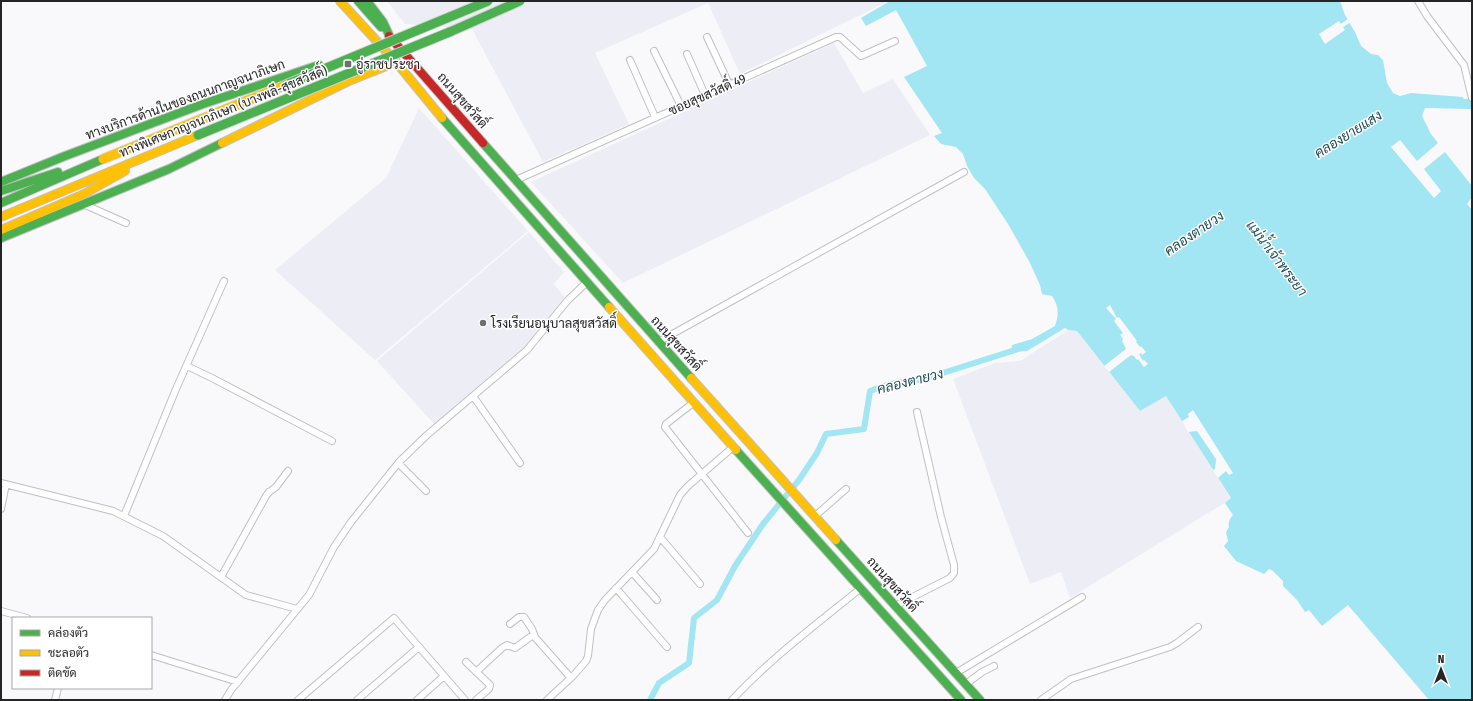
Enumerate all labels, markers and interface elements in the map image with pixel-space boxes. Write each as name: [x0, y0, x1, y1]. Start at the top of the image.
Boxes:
street label: ทางบริการด้านในของถนนกาญจนาภิเษก: [83, 54, 287, 144]
place label: อู่ราชประชา: [356, 57, 420, 74]
street label: ทางพิเศษกาญจนาภิเษก (บางพลี-สุขสวัสดิ์): [115, 58, 330, 162]
marker: อู่ราชประชา: [343, 59, 353, 69]
street label: ถนนสุขสวัสดิ์: [433, 66, 495, 133]
street label: ซอยสุขสวัสดิ์ 49: [664, 66, 749, 120]
water label: คลองยายแสง: [1311, 107, 1385, 162]
water label: คลองตายวง: [1161, 207, 1227, 259]
water label: แม่น้ำเจ้าพระยา: [1243, 215, 1314, 300]
street label: ถนนสุขสวัสดิ์: [647, 309, 709, 375]
place label: โรงเรียนอนุบาลสุขสวัสดิ์: [490, 311, 617, 333]
marker: โรงเรียนอนุบาลสุขสวัสดิ์: [478, 318, 488, 328]
water label: คลองตายวง: [875, 365, 945, 398]
street label: ถนนสุขสวัสดิ์: [863, 550, 925, 616]
legend: [12, 617, 152, 689]
text: คล่องตัว: [48, 626, 88, 640]
text: ชะลอตัว: [48, 646, 89, 660]
north arrow: [1421, 649, 1461, 689]
text: N: [1438, 653, 1444, 666]
text: ติดขัด: [48, 666, 77, 680]

